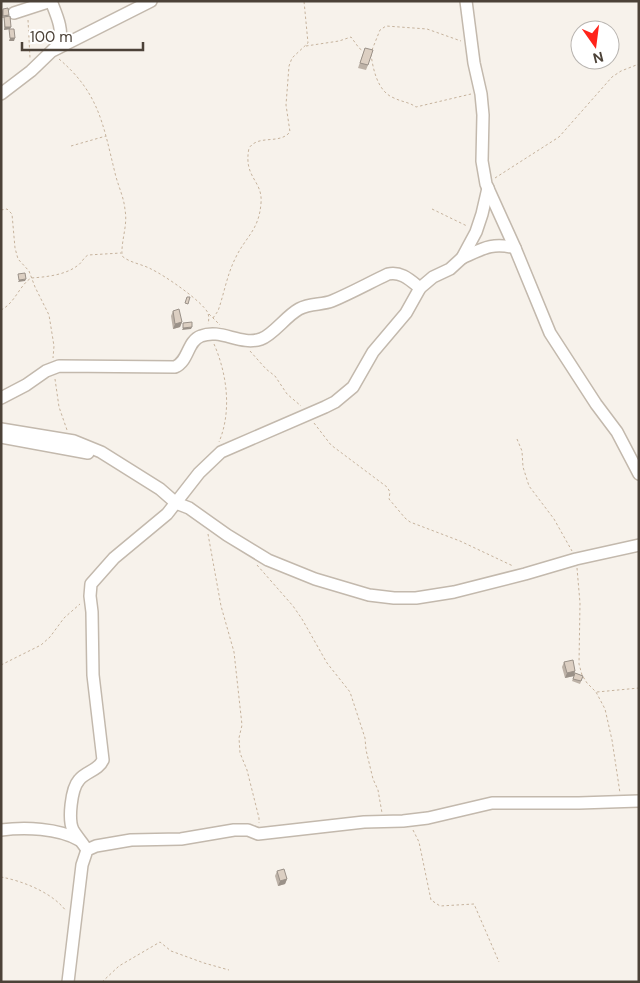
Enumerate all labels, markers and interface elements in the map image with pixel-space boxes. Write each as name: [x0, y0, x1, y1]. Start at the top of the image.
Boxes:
scale bar: [22, 20, 144, 52]
north arrow: [570, 20, 620, 70]
text: 100 m: [30, 27, 73, 47]
text: N: [591, 48, 605, 68]

